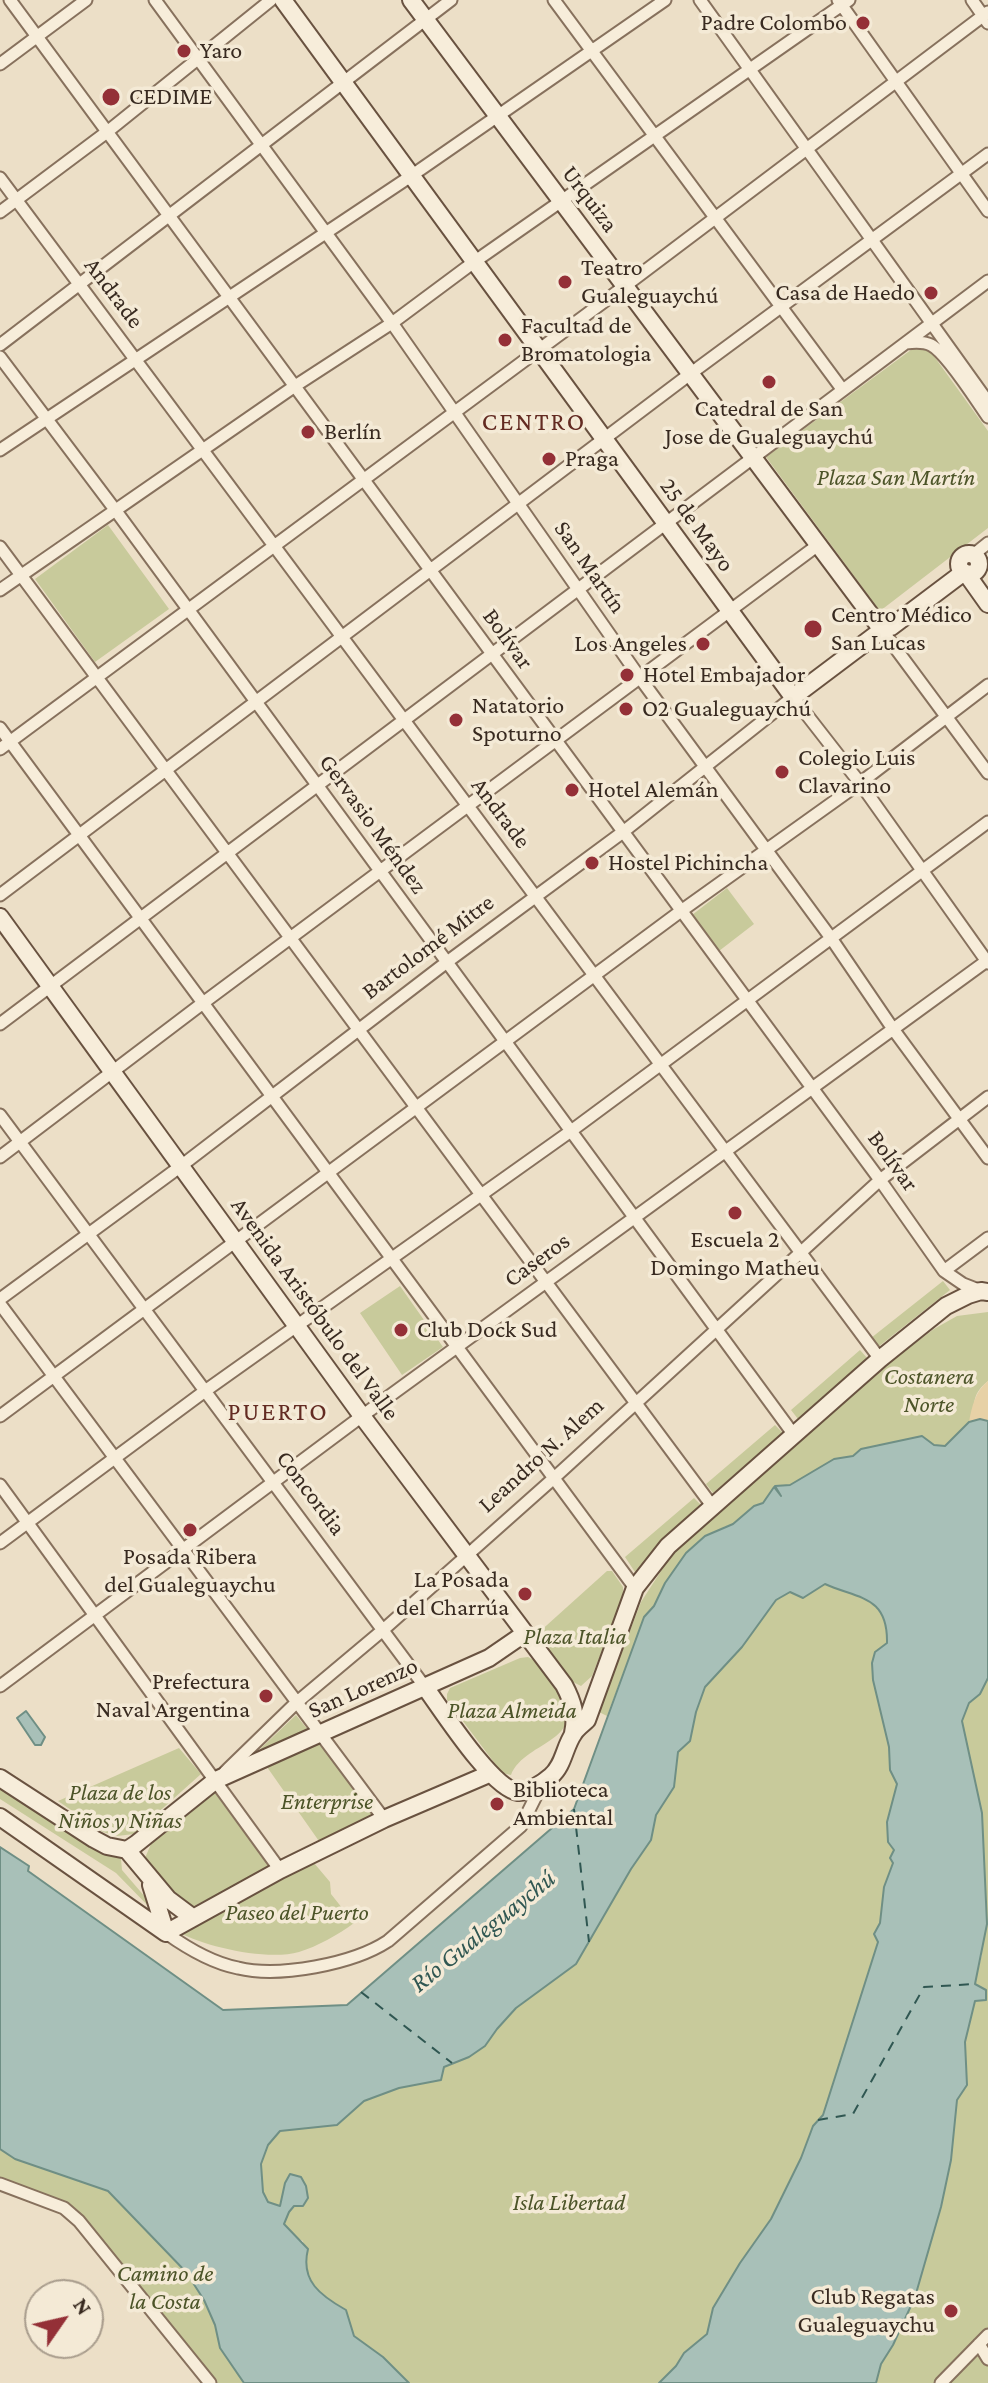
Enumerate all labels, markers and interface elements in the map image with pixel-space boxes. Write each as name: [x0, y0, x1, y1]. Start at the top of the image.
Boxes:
place label: Padre Colombo: [701, 9, 847, 37]
marker: Padre Colombo: [854, 14, 872, 32]
place label: Yaro: [200, 37, 242, 65]
marker: Yaro: [175, 42, 193, 60]
place label: CEDIME: [129, 83, 212, 111]
marker: CEDIME: [100, 86, 122, 108]
street label: Urquiza: [556, 160, 624, 238]
street label: Andrade: [78, 252, 150, 334]
place label: Teatro Gualeguaychú: [581, 254, 719, 310]
marker: Teatro Gualeguaychú: [556, 273, 574, 291]
place label: Casa de Haedo: [775, 279, 915, 307]
marker: Casa de Haedo: [922, 284, 940, 302]
place label: Facultad de Bromatologia: [521, 312, 651, 368]
marker: Facultad de Bromatologia: [496, 331, 514, 349]
marker: Catedral de San Jose de Gualeguaychú: [760, 373, 778, 391]
place label: Catedral de San Jose de Gualeguaychú: [665, 395, 873, 451]
district label: CENTRO: [482, 406, 586, 438]
place label: Berlín: [324, 418, 382, 446]
marker: Berlín: [299, 423, 317, 441]
place label: Praga: [565, 445, 619, 473]
marker: Praga: [540, 450, 558, 468]
park label: Plaza San Martín: [817, 464, 975, 492]
street label: 25 de Mayo: [653, 473, 741, 577]
street label: San Martín: [548, 515, 632, 619]
place label: Centro Médico San Lucas: [831, 601, 972, 657]
street label: Bolívar: [476, 603, 540, 675]
marker: Centro Médico San Lucas: [802, 618, 824, 640]
place label: Los Angeles: [574, 630, 687, 658]
marker: Los Angeles: [694, 635, 712, 653]
place label: Hotel Embajador: [643, 661, 806, 689]
marker: Hotel Embajador: [618, 666, 636, 684]
place label: Natatorio Spoturno: [472, 692, 564, 748]
place label: O2 Gualeguaychú: [642, 695, 811, 723]
marker: O2 Gualeguaychú: [617, 700, 635, 718]
marker: Natatorio Spoturno: [447, 711, 465, 729]
place label: Colegio Luis Clavarino: [798, 744, 915, 800]
street label: Gervasio Méndez: [313, 749, 433, 899]
marker: Colegio Luis Clavarino: [773, 763, 791, 781]
street label: Andrade: [465, 772, 537, 854]
place label: Hotel Alemán: [588, 776, 719, 804]
marker: Hotel Alemán: [563, 781, 581, 799]
place label: Hostel Pichincha: [608, 849, 768, 877]
marker: Hostel Pichincha: [583, 854, 601, 872]
street label: Bartolomé Mitre: [356, 888, 500, 1006]
street label: Bolívar: [861, 1125, 925, 1197]
street label: Avenida Aristóbulo del Valle: [225, 1192, 405, 1426]
marker: Escuela 2 Domingo Matheu: [726, 1204, 744, 1222]
street label: Caseros: [498, 1226, 576, 1294]
place label: Escuela 2 Domingo Matheu: [650, 1226, 820, 1282]
place label: Club Dock Sud: [417, 1316, 557, 1344]
marker: Club Dock Sud: [392, 1321, 410, 1339]
park label: Costanera Norte: [884, 1363, 974, 1419]
street label: Leandro N. Alem: [472, 1391, 610, 1519]
district label: PUERTO: [227, 1396, 329, 1428]
street label: Concordia: [270, 1445, 352, 1541]
marker: Posada Ribera del Gualeguaychu: [181, 1521, 199, 1539]
place label: Posada Ribera del Gualeguaychu: [104, 1543, 276, 1599]
place label: La Posada del Charrúa: [396, 1566, 509, 1622]
marker: La Posada del Charrúa: [516, 1585, 534, 1603]
park label: Plaza Italia: [523, 1623, 627, 1651]
street label: San Lorenzo: [304, 1651, 422, 1725]
place label: Prefectura Naval Argentina: [96, 1668, 250, 1724]
marker: Prefectura Naval Argentina: [257, 1687, 275, 1705]
park label: Plaza Almeida: [447, 1697, 577, 1725]
place label: Biblioteca Ambiental: [513, 1776, 613, 1832]
park label: Plaza de los Niños y Niñas: [58, 1779, 182, 1835]
park label: Enterprise: [281, 1788, 373, 1816]
marker: Biblioteca Ambiental: [488, 1795, 506, 1813]
water label: Río Gualeguaychú: [404, 1863, 562, 1999]
park label: Paseo del Puerto: [225, 1899, 369, 1927]
park label: Isla Libertad: [513, 2189, 625, 2217]
park label: Camino de la Costa: [117, 2260, 213, 2316]
north arrow: [24, 2279, 104, 2359]
place label: Club Regatas Gualeguaychu: [797, 2283, 935, 2339]
text: N: [68, 2293, 97, 2320]
marker: Club Regatas Gualeguaychu: [942, 2302, 960, 2320]

